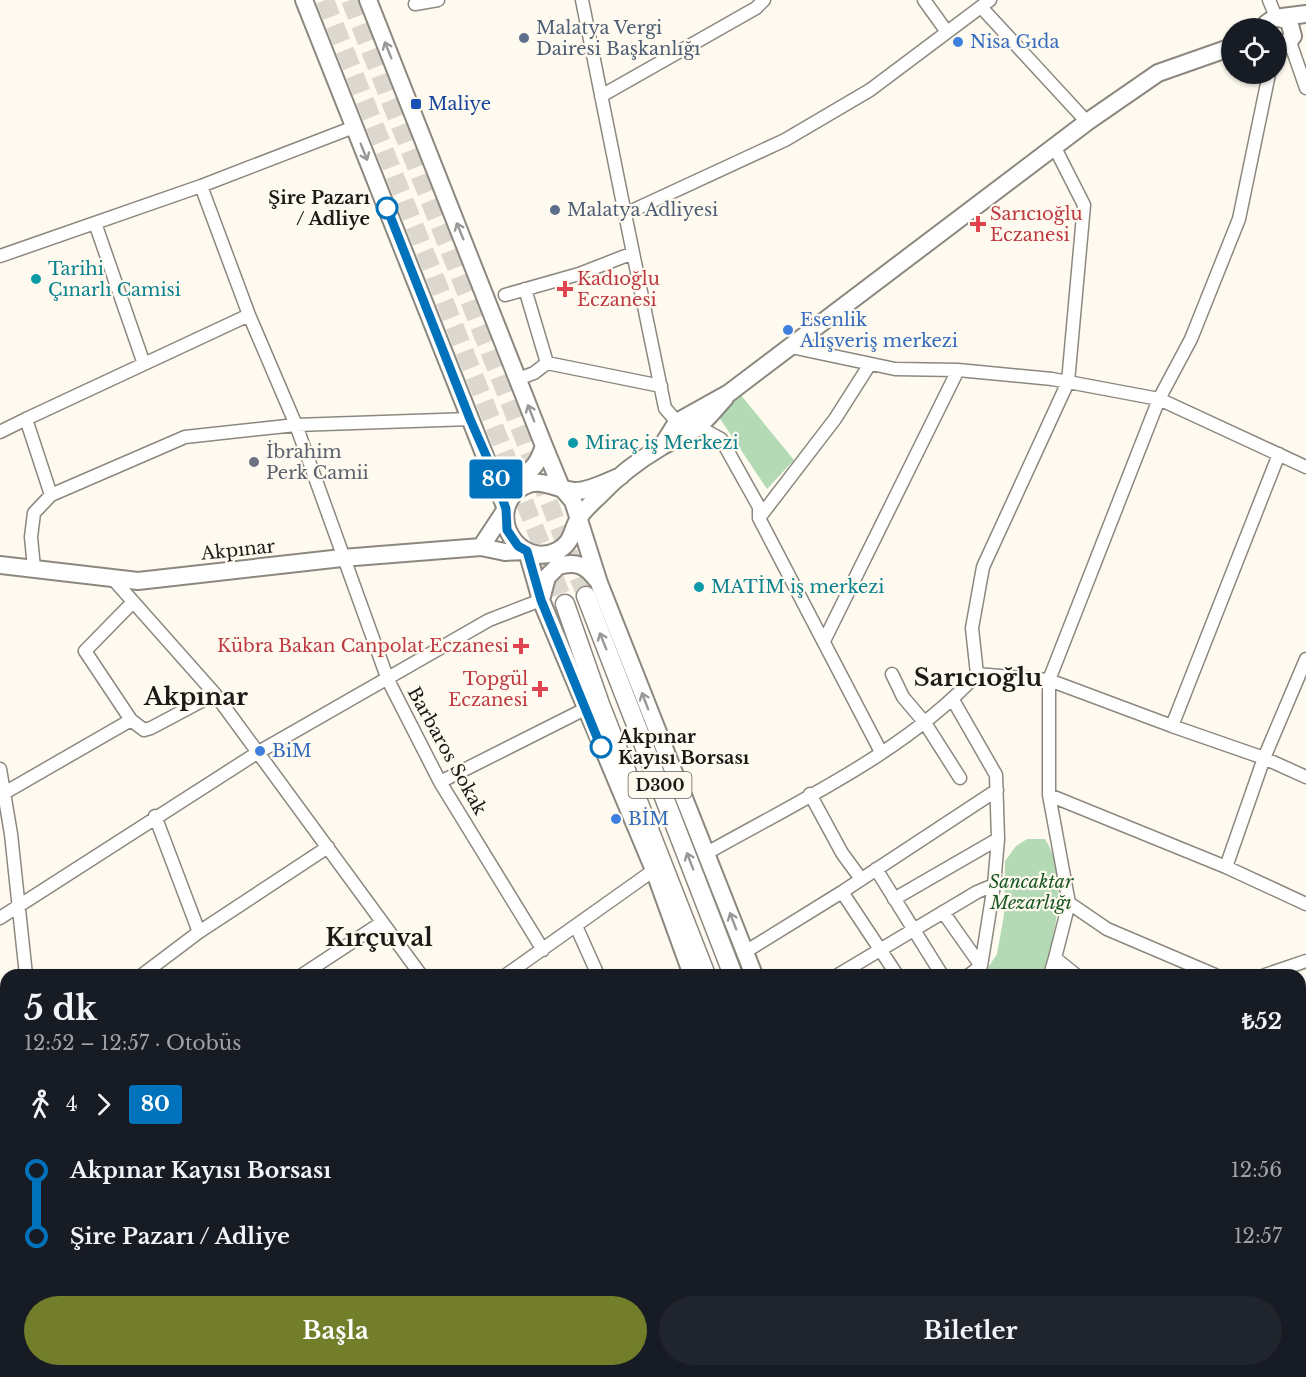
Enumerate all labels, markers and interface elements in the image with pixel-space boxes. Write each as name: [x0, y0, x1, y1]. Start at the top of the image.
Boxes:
place label: Malatya Vergi Dairesi Başkanlığı: [536, 17, 700, 60]
map controls: [1221, 18, 1287, 84]
button: locate: [1221, 18, 1287, 84]
marker: Malatya Vergi Dairesi Başkanlığı: [517, 31, 531, 45]
place label: Nisa Gıda: [970, 31, 1059, 53]
marker: Nisa Gıda: [951, 35, 965, 49]
one-way arrow: [382, 41, 393, 60]
place label: Maliye: [428, 93, 491, 115]
marker: Maliye: [409, 97, 423, 111]
one-way arrow: [359, 142, 370, 161]
place label: Şire Pazarı / Adliye: [268, 187, 370, 230]
marker: Şire Pazarı / Adliye: [376, 197, 398, 219]
place label: Malatya Adliyesi: [567, 199, 718, 221]
marker: Malatya Adliyesi: [548, 203, 562, 217]
place label: Sarıcıoğlu Eczanesi: [990, 203, 1083, 246]
marker: Sarıcıoğlu Eczanesi: [971, 217, 985, 231]
one-way arrow: [454, 223, 465, 241]
place label: Tarihi Çınarlı Camisi: [48, 258, 181, 301]
place label: Kadıoğlu Eczanesi: [577, 268, 660, 311]
marker: Tarihi Çınarlı Camisi: [29, 272, 43, 286]
marker: Kadıoğlu Eczanesi: [558, 282, 572, 296]
place label: Esenlik Alışveriş merkezi: [799, 309, 958, 352]
marker: Esenlik Alışveriş merkezi: [781, 323, 795, 337]
one-way arrow: [525, 404, 536, 423]
place label: Miraç iş Merkezi: [585, 432, 739, 454]
marker: Miraç iş Merkezi: [566, 436, 580, 450]
place label: İbrahim Perk Camii: [266, 440, 369, 484]
marker: İbrahim Perk Camii: [247, 455, 261, 469]
line badge: 80: [469, 460, 523, 498]
text: 80: [481, 466, 511, 492]
street label: Akpınar: [199, 535, 277, 565]
place label: MATİM iş merkezi: [711, 575, 885, 598]
marker: MATİM iş merkezi: [692, 580, 706, 594]
one-way arrow: [597, 632, 608, 651]
place label: Kübra Bakan Canpolat Eczanesi: [217, 635, 509, 657]
marker: Kübra Bakan Canpolat Eczanesi: [514, 639, 528, 653]
district label: Sarıcıoğlu: [914, 663, 1042, 692]
place label: Topgül Eczanesi: [448, 668, 528, 711]
district label: Akpınar: [143, 682, 248, 711]
marker: Topgül Eczanesi: [533, 682, 547, 696]
street label: Barbaros Sokak: [403, 683, 491, 819]
one-way arrow: [638, 692, 649, 710]
place label: Akpınar Kayısı Borsası: [617, 726, 750, 769]
marker: Akpınar Kayısı Borsası: [590, 736, 612, 758]
place label: BiM: [272, 740, 312, 762]
marker: BiM: [253, 744, 267, 758]
road number: D300: [628, 772, 692, 798]
place label: BİM: [628, 807, 669, 830]
marker: BİM: [609, 812, 623, 826]
one-way arrow: [684, 853, 695, 871]
park label: Sancaktar Mezarlığı: [989, 871, 1074, 914]
one-way arrow: [727, 912, 738, 930]
district label: Kırçuval: [325, 923, 433, 952]
text: 5 dk: [24, 988, 97, 1029]
text: ₺52: [1242, 1008, 1282, 1035]
text: 12:52 – 12:57 · Otobüs: [24, 1031, 241, 1055]
icon: walk: [24, 1088, 57, 1121]
icon: forward: [87, 1088, 120, 1121]
text: 80: [141, 1091, 170, 1117]
text: 4: [66, 1092, 78, 1116]
text: Akpınar Kayısı Borsası: [70, 1157, 331, 1184]
text: 12:56: [1231, 1158, 1282, 1182]
text: Şire Pazarı / Adliye: [70, 1223, 290, 1250]
text: 12:57: [1234, 1224, 1282, 1248]
button: Başla: [24, 1296, 647, 1365]
button: Biletler: [659, 1296, 1282, 1365]

